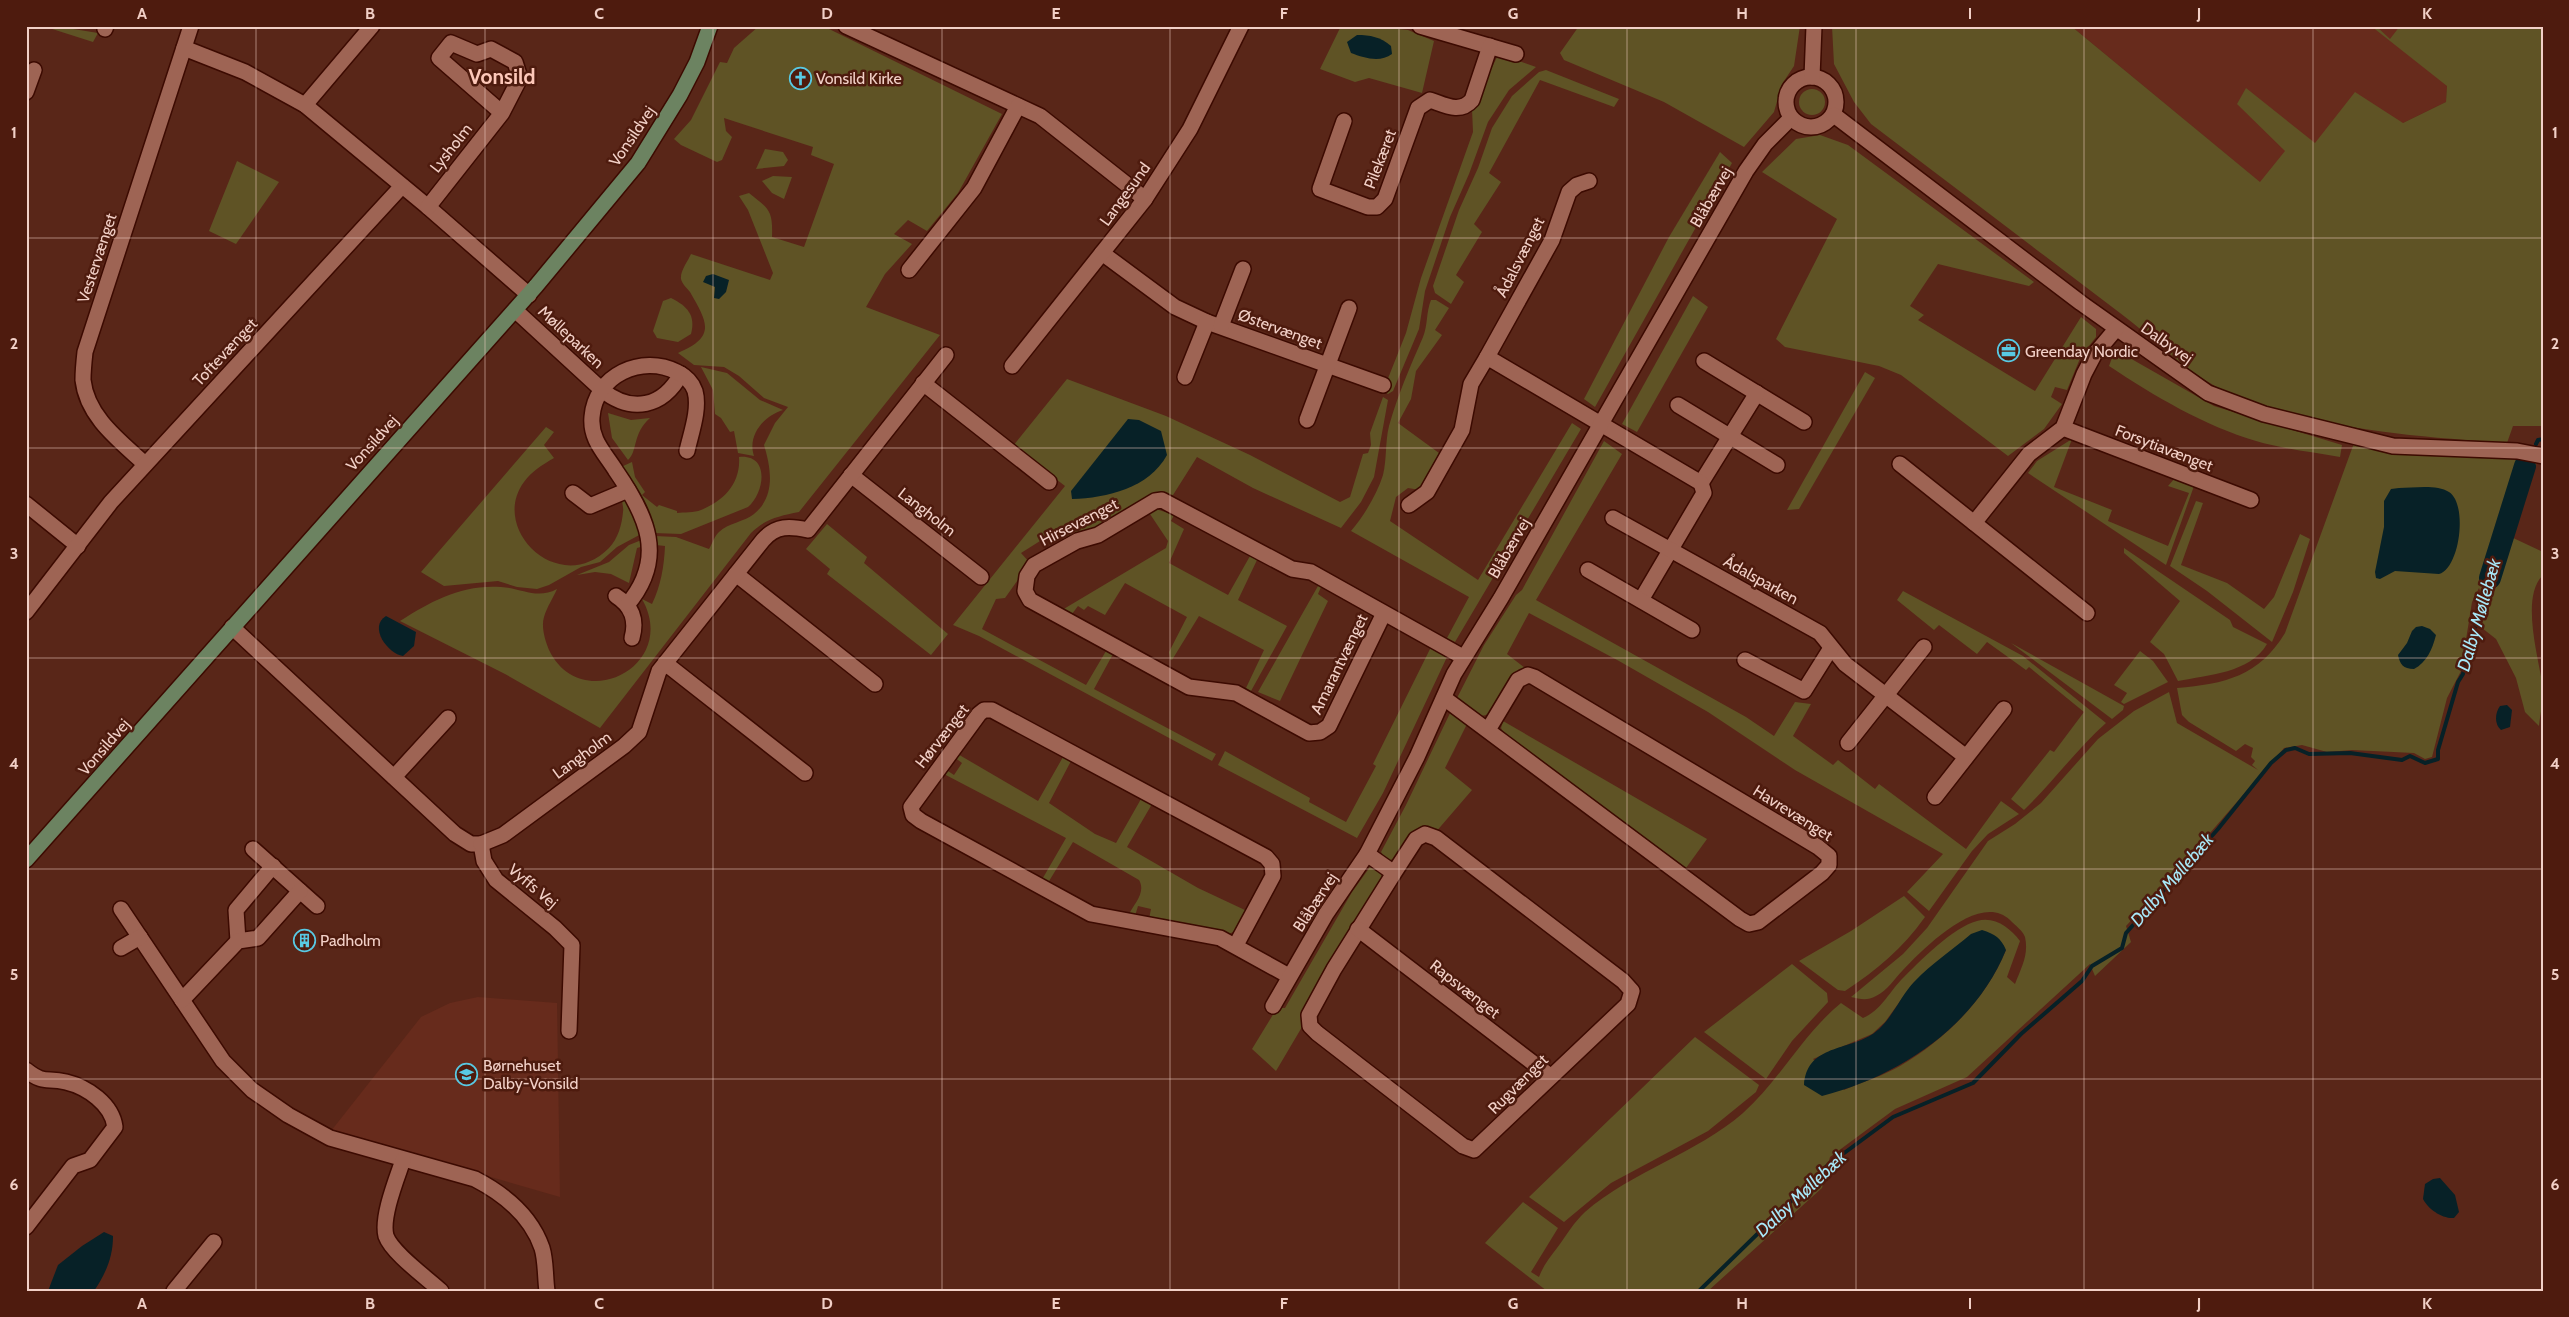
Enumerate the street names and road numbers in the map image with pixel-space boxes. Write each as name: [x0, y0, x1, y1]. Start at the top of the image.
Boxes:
street label: Vonsildvej: [605, 102, 659, 170]
street label: Lysholm: [426, 120, 476, 176]
street label: Pilekæret: [1360, 126, 1400, 192]
street label: Langesund: [1096, 159, 1154, 229]
street label: Blåbærvej: [1686, 163, 1736, 231]
street label: Vestervænget: [74, 210, 121, 305]
street label: Ådalsvænget: [1492, 213, 1549, 300]
street label: Mølleparken: [534, 302, 608, 372]
street label: Østervænget: [1235, 305, 1325, 353]
street label: Toftevænget: [189, 314, 262, 390]
street label: Dalbyvej: [2137, 318, 2197, 368]
street label: Vonsildvej: [342, 411, 402, 475]
street label: Forsytiavænget: [2112, 421, 2216, 476]
street label: Langholm: [894, 484, 960, 540]
street label: Hirsevænget: [1037, 494, 1122, 550]
street label: Blåbærvej: [1484, 514, 1534, 582]
street label: Ådalsparken: [1720, 552, 1802, 608]
street label: Amarantvænget: [1307, 610, 1372, 717]
street label: Hørvænget: [911, 700, 973, 772]
street label: Vonsildvej: [74, 715, 134, 779]
street label: Langholm: [549, 727, 615, 783]
street label: Havrevænget: [1750, 781, 1837, 845]
street label: Vyffs Vej: [504, 860, 562, 912]
street label: Blåbærvej: [1289, 869, 1341, 935]
street label: Rapsvænget: [1426, 956, 1504, 1023]
street label: Rugvænget: [1484, 1050, 1552, 1118]

